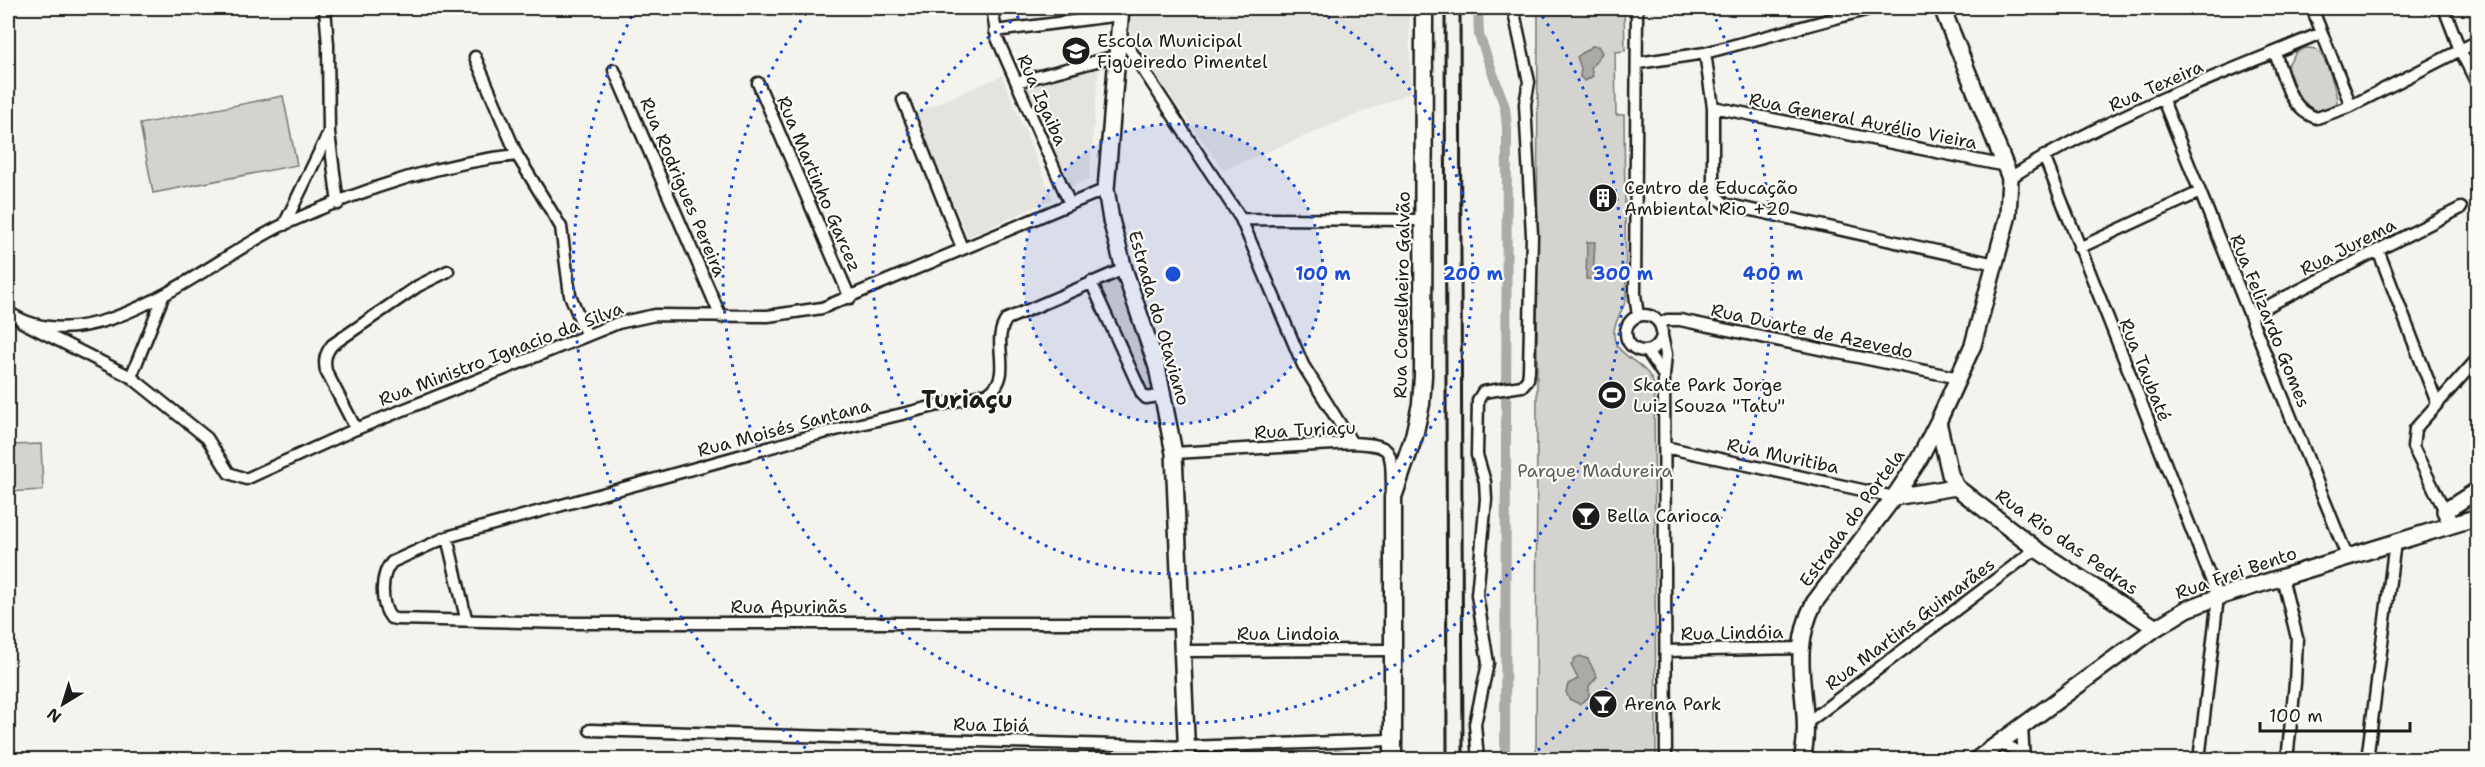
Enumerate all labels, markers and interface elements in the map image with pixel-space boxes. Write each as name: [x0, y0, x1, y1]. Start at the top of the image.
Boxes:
place label: Escola Municipal Figueiredo Pimentel: [1097, 29, 1268, 74]
school or university icon: Escola Municipal Figueiredo Pimentel: [1060, 35, 1092, 67]
street label: Rua Igaiba: [1011, 51, 1073, 149]
street label: Rua Texeira: [2105, 54, 2207, 118]
street label: Rua General Aurélio Vieira: [1747, 87, 1979, 155]
street label: Rua Martinho Garcez: [771, 93, 867, 275]
street label: Rua Rodrigues Pereira: [634, 94, 732, 280]
place label: Centro de Educação Ambiental Rio +20: [1624, 176, 1798, 221]
building icon: Centro de Educação Ambiental Rio +20: [1587, 182, 1619, 214]
street label: Rua Conselheiro Galvão: [1388, 191, 1416, 399]
street label: Rua Jurema: [2296, 213, 2400, 281]
street label: Estrada do Otaviano: [1123, 228, 1195, 408]
street label: Rua Felizardo Gomes: [2224, 231, 2316, 411]
text: 100 m: [1295, 262, 1351, 286]
text: 200 m: [1443, 262, 1504, 286]
text: 300 m: [1593, 262, 1654, 286]
text: 400 m: [1743, 262, 1804, 286]
centre of rings: [1163, 264, 1183, 284]
street label: Rua Ministro Ignacio da Silva: [375, 296, 627, 412]
street label: Rua Duarte de Azevedo: [1709, 298, 1915, 364]
street label: Rua Taubaté: [2113, 315, 2177, 425]
place label: Skate Park Jorge Luiz Souza "Tatu": [1633, 373, 1785, 418]
sports icon: Skate Park Jorge Luiz Souza "Tatu": [1596, 379, 1628, 411]
district label: Turiaçu: [921, 384, 1013, 416]
street label: Rua Moisés Santana: [695, 393, 873, 463]
street label: Rua Turiaçu: [1254, 415, 1356, 445]
street label: Rua Muritiba: [1725, 432, 1841, 480]
street label: Estrada do Portela: [1794, 444, 1910, 592]
park label: Parque Madureira: [1517, 459, 1673, 483]
street label: Rua Rio das Pedras: [1991, 483, 2143, 601]
bar icon: Bella Carioca: [1570, 500, 1602, 532]
place label: Bella Carioca: [1607, 504, 1721, 528]
street label: Rua Frei Bento: [2172, 541, 2300, 605]
street label: Rua Martins Guimarães: [1820, 552, 2000, 696]
street label: Rua Apurinãs: [731, 595, 847, 619]
street label: Rua Lindóia: [1680, 620, 1784, 646]
street label: Rua Lindoia: [1237, 622, 1339, 646]
north arrow: [33, 674, 93, 734]
bar icon: Arena Park: [1587, 688, 1619, 720]
place label: Arena Park: [1624, 692, 1721, 716]
scale bar: [2260, 695, 2410, 733]
text: N: [43, 703, 66, 728]
text: 100 m: [2269, 704, 2323, 728]
street label: Rua Ibiá: [953, 712, 1029, 738]

